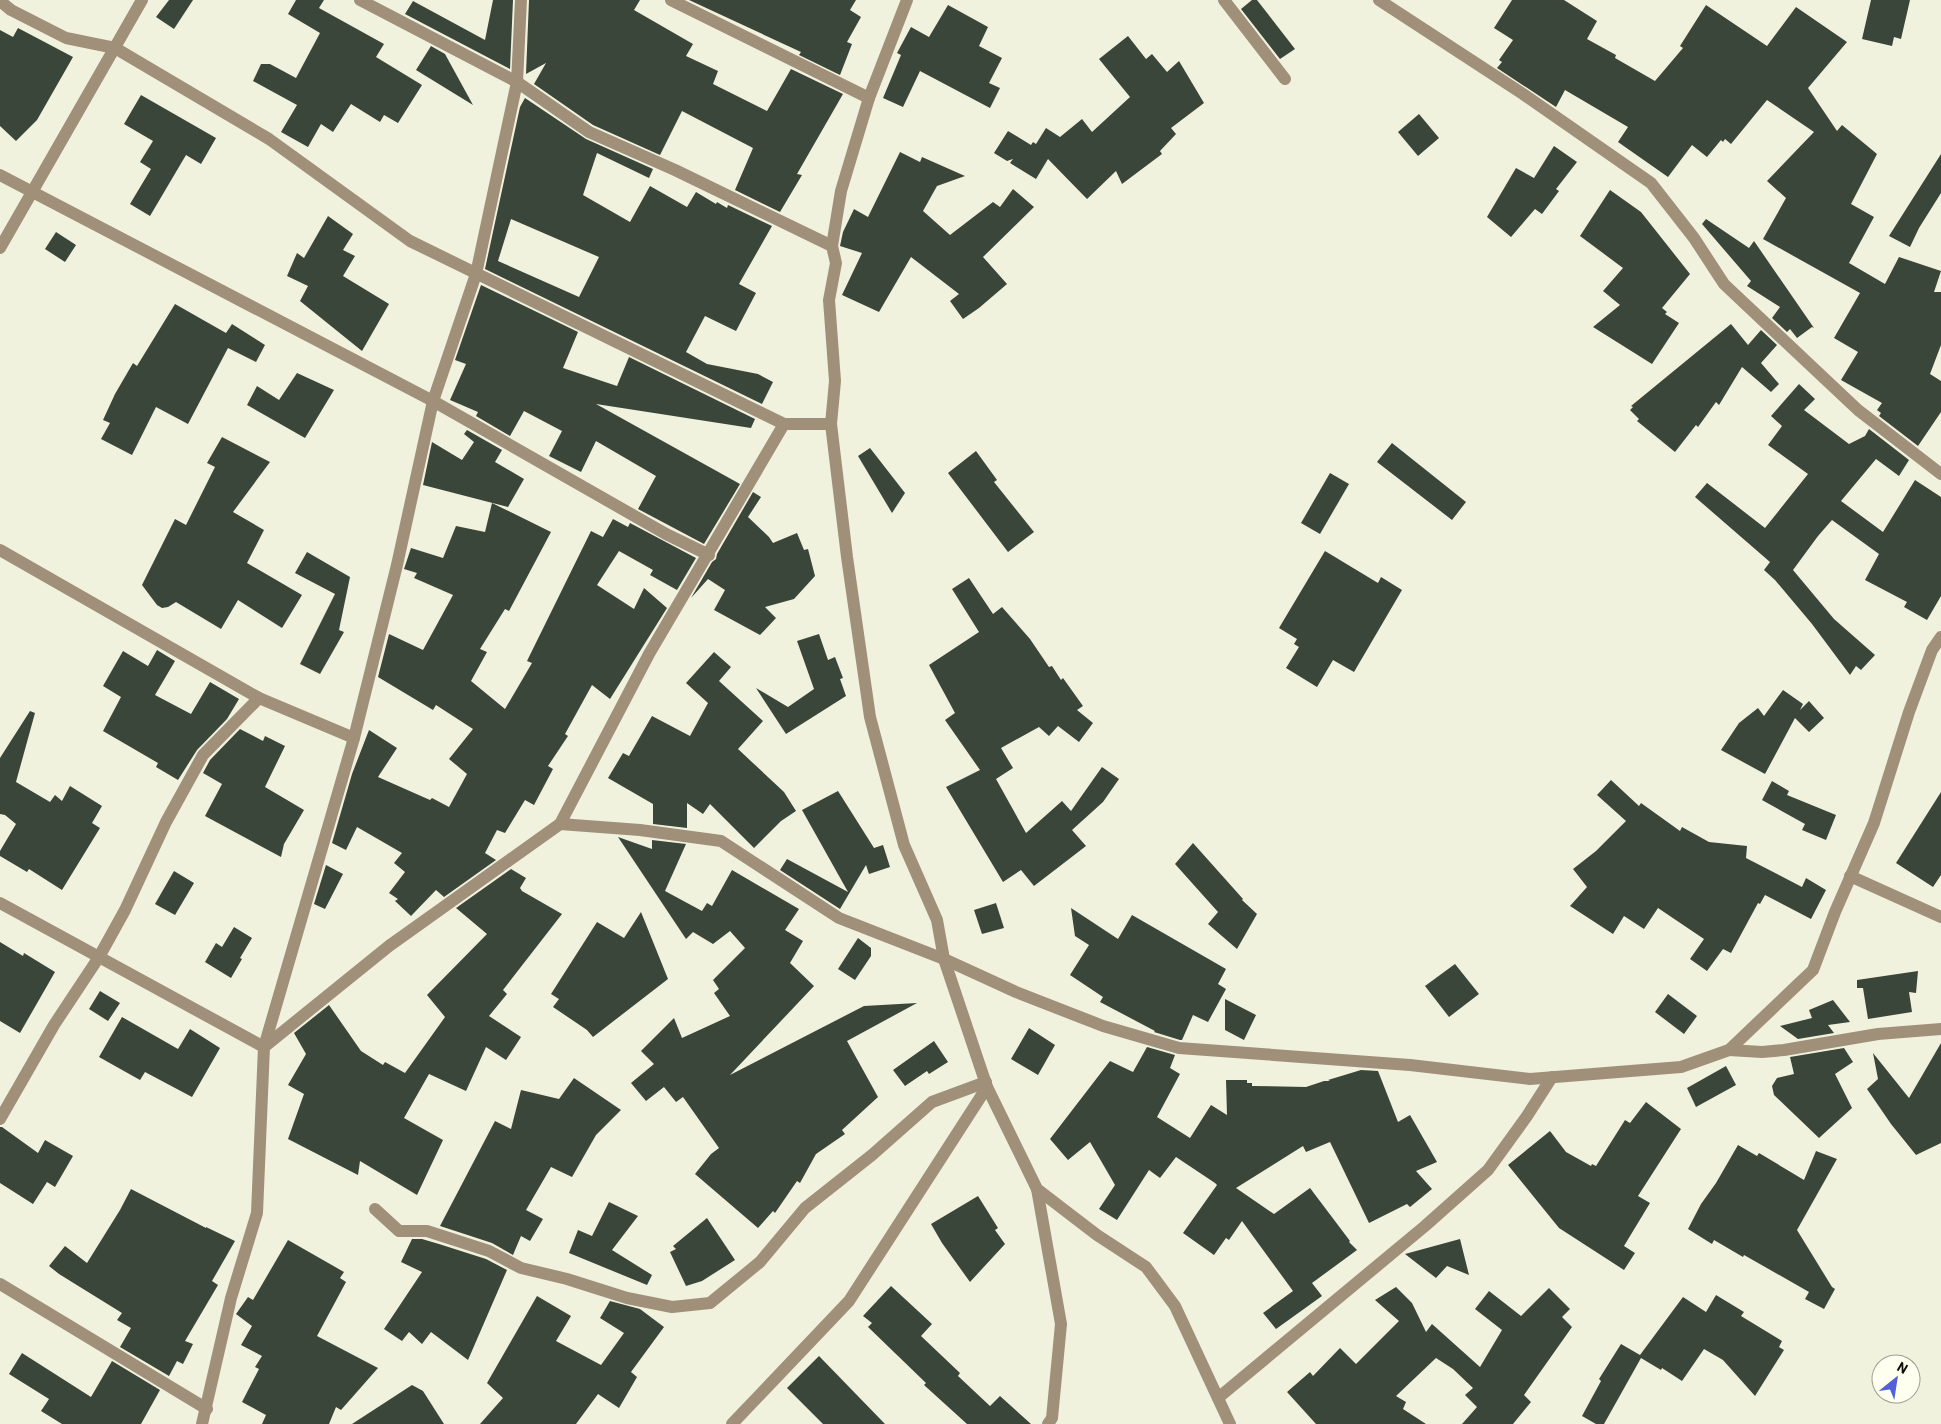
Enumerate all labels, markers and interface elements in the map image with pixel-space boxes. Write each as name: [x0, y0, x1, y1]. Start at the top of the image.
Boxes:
north arrow: [1871, 1354, 1921, 1404]
text: N: [1894, 1358, 1911, 1377]

